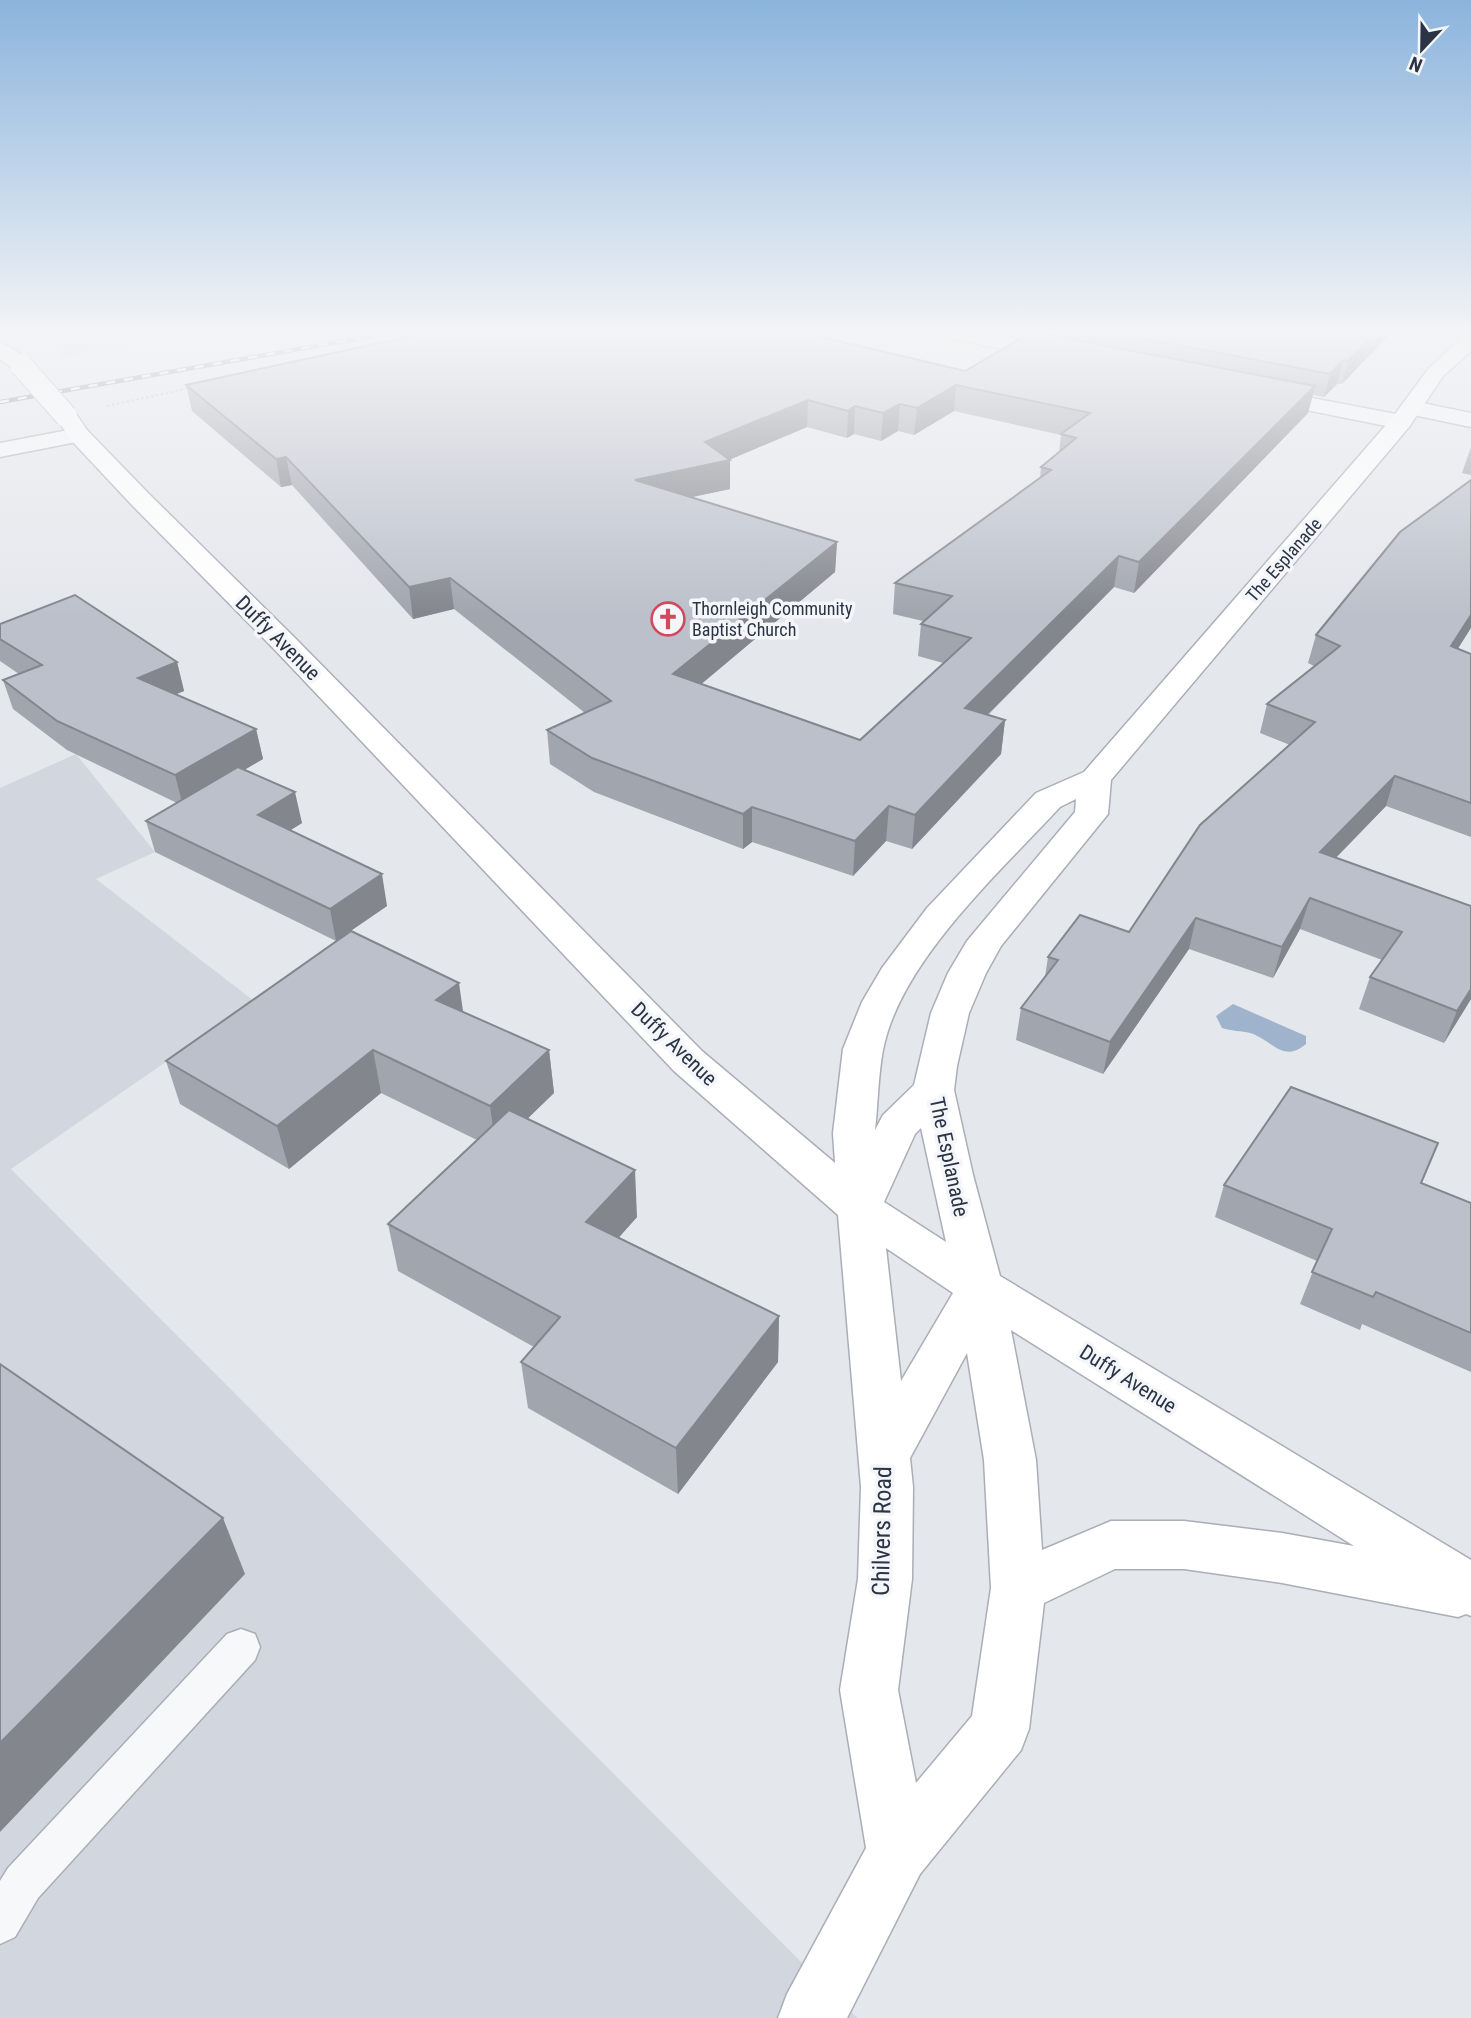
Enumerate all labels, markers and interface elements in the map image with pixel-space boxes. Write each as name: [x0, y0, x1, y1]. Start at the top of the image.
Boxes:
north arrow: [1387, 14, 1457, 84]
text: N: [1406, 51, 1426, 77]
street label: The Esplanade: [1242, 513, 1326, 606]
street label: Duffy Avenue: [231, 591, 325, 685]
place label: Thornleigh Community Baptist Church: [692, 598, 853, 640]
church icon: Thornleigh Community Baptist Church: [649, 600, 687, 638]
street label: Duffy Avenue: [626, 997, 722, 1091]
street label: The Esplanade: [925, 1095, 973, 1219]
street label: Duffy Avenue: [1075, 1340, 1181, 1418]
street label: Chilvers Road: [867, 1466, 897, 1596]

